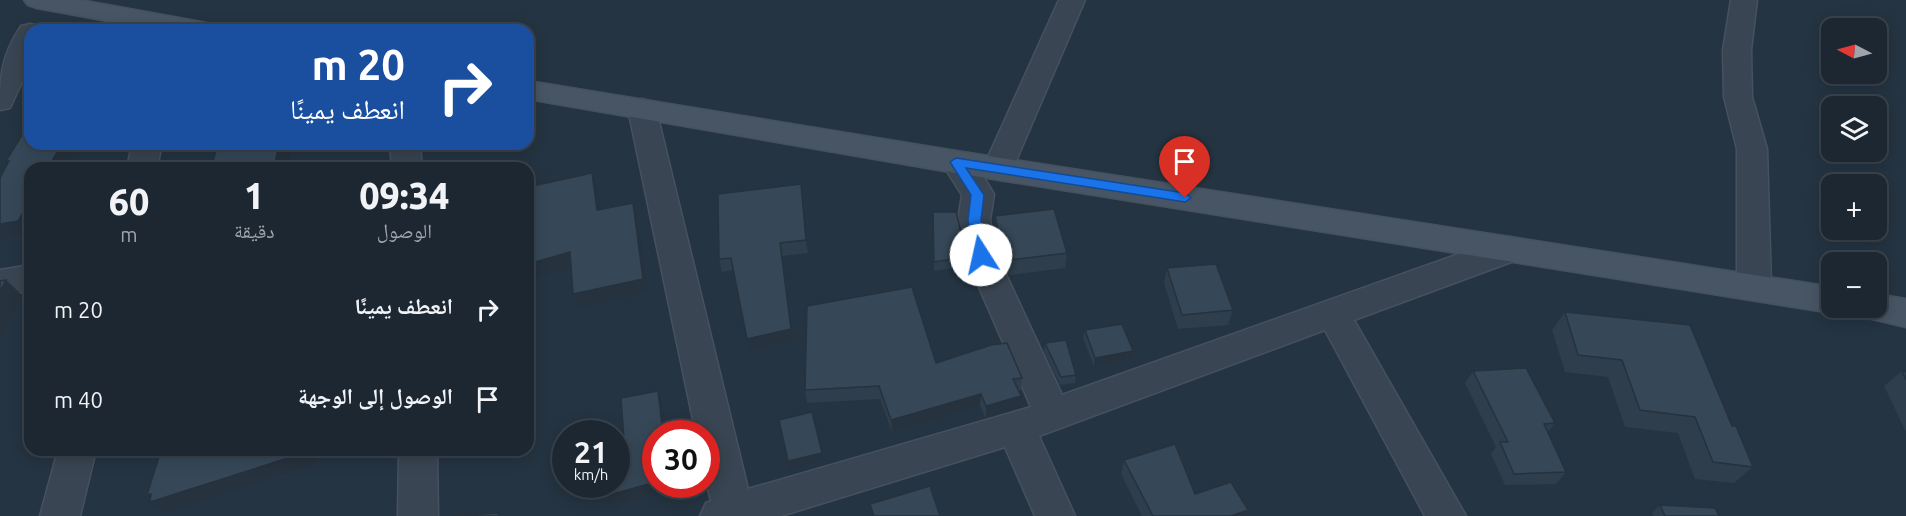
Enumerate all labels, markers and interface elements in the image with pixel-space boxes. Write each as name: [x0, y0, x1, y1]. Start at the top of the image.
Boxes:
north arrow: [1821, 18, 1887, 84]
map controls: [1821, 18, 1887, 318]
text: 20 m: [311, 41, 405, 88]
icon: right: [426, 48, 504, 126]
text: انعطف يمينًا: [290, 94, 405, 124]
button: layers: [1821, 96, 1887, 162]
pin: [1159, 136, 1210, 198]
icon: arrive: [1168, 145, 1201, 178]
button: +: [1821, 174, 1887, 240]
text: 1: [244, 175, 264, 216]
text: 09:34: [359, 175, 449, 216]
text: 60: [109, 181, 149, 222]
text: دقيقة: [234, 219, 275, 242]
text: الوصول: [377, 219, 432, 242]
text: m: [120, 223, 138, 246]
position arrow: [949, 223, 1013, 287]
button: −: [1821, 252, 1887, 318]
text: انعطف يمينًا: [354, 293, 453, 318]
icon: right: [471, 293, 504, 326]
text: 20 m: [54, 297, 103, 322]
text: الوصول إلى الوجهة: [298, 383, 453, 408]
icon: arrive: [471, 383, 504, 416]
text: 40 m: [54, 387, 103, 412]
speed limit sign: 30: [642, 420, 720, 498]
text: 21: [574, 435, 608, 469]
text: km/h: [574, 466, 608, 483]

